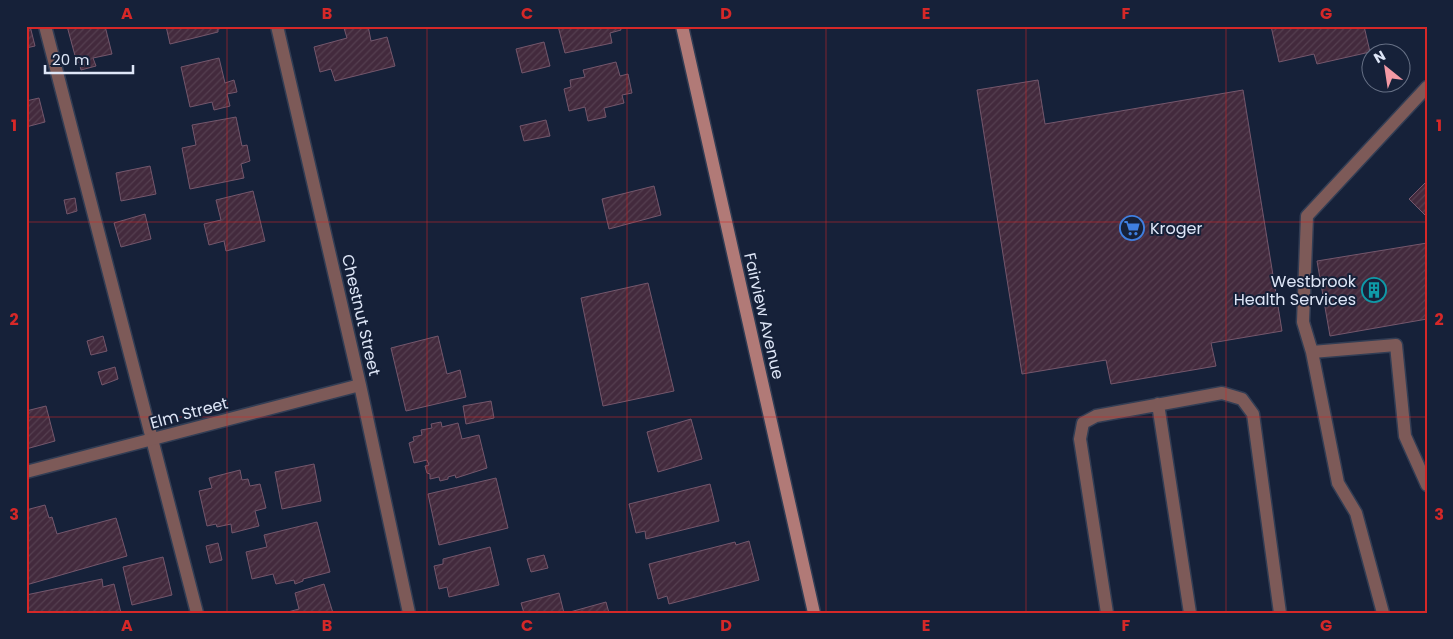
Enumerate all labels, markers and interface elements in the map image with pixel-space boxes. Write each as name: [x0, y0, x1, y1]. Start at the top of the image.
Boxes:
text: A: [121, 2, 133, 25]
text: B: [322, 2, 332, 25]
text: C: [521, 2, 533, 25]
text: D: [720, 2, 732, 25]
text: E: [922, 2, 930, 25]
text: F: [1122, 2, 1131, 25]
text: G: [1320, 2, 1332, 25]
scale bar: [45, 42, 132, 74]
north arrow: [1360, 42, 1410, 92]
text: N: [1370, 45, 1389, 68]
text: 20 m: [52, 49, 90, 70]
text: 1: [11, 114, 17, 137]
text: 1: [1436, 114, 1442, 137]
supermarket icon: Kroger: [1119, 215, 1145, 241]
place label: Kroger: [1150, 217, 1203, 240]
street label: Fairview Avenue: [738, 251, 790, 382]
street label: Chestnut Street: [336, 252, 386, 378]
place label: Westbrook Health Services: [1234, 270, 1357, 311]
building icon: Westbrook Health Services: [1361, 277, 1387, 303]
text: 2: [9, 308, 19, 331]
text: 2: [1434, 308, 1444, 331]
street label: Elm Street: [148, 392, 231, 434]
text: 3: [9, 503, 19, 526]
text: 3: [1434, 503, 1444, 526]
text: A: [121, 614, 133, 637]
text: B: [322, 614, 332, 637]
text: C: [521, 614, 533, 637]
text: D: [720, 614, 732, 637]
text: E: [922, 614, 930, 637]
text: F: [1122, 614, 1131, 637]
text: G: [1320, 614, 1332, 637]

